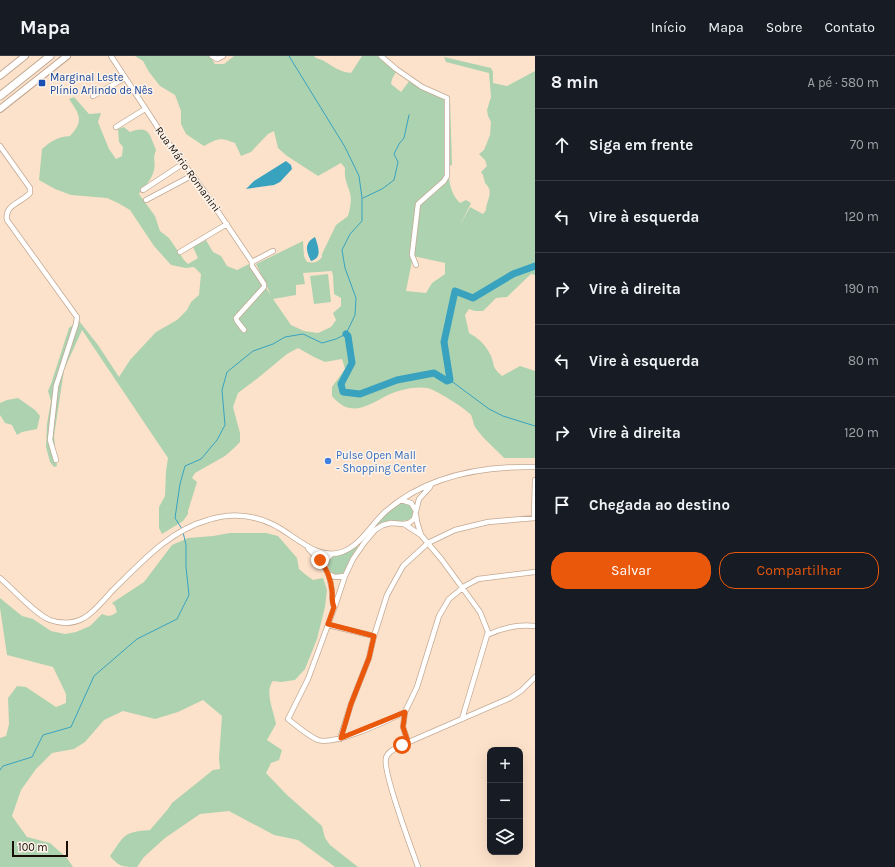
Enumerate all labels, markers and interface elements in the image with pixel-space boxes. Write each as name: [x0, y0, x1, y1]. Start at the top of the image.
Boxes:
text: Mapa: [20, 17, 70, 39]
text: Início: [651, 19, 686, 36]
text: Mapa: [708, 19, 744, 36]
text: Sobre: [766, 19, 802, 36]
text: Contato: [824, 19, 875, 36]
place label: Marginal Leste Plínio Arlindo de Nês: [50, 71, 153, 97]
text: 8 min: [551, 72, 599, 92]
text: A pé · 580 m: [807, 75, 879, 90]
marker: Marginal Leste Plínio Arlindo de Nês: [37, 78, 47, 88]
street label: Rua Mário Romanini: [152, 124, 223, 214]
icon: ahead: [551, 134, 573, 156]
text: Siga em frente: [589, 136, 693, 154]
text: 70 m: [850, 137, 879, 152]
icon: left: [551, 206, 573, 228]
text: Vire à esquerda: [589, 208, 699, 226]
text: 120 m: [844, 209, 879, 224]
icon: right: [551, 278, 573, 300]
text: Vire à direita: [589, 280, 681, 298]
text: 190 m: [844, 281, 879, 296]
icon: left: [551, 350, 573, 372]
text: Vire à esquerda: [589, 352, 699, 370]
text: 80 m: [848, 353, 879, 368]
icon: right: [551, 422, 573, 444]
text: Vire à direita: [589, 424, 681, 442]
text: 120 m: [844, 425, 879, 440]
place label: Pulse Open Mall - Shopping Center: [336, 449, 426, 475]
marker: Pulse Open Mall - Shopping Center: [323, 456, 333, 466]
icon: arrive: [551, 494, 573, 516]
text: Chegada ao destino: [589, 496, 730, 514]
route end: [311, 551, 329, 569]
button: Salvar: [551, 552, 711, 589]
button: Compartilhar: [719, 552, 879, 589]
route start: [393, 736, 411, 754]
map controls: [487, 747, 523, 855]
button: +: [487, 747, 523, 783]
button: −: [487, 783, 523, 819]
button: layers: [487, 819, 523, 855]
scale bar: [12, 839, 68, 858]
text: 100 m: [18, 841, 48, 854]

